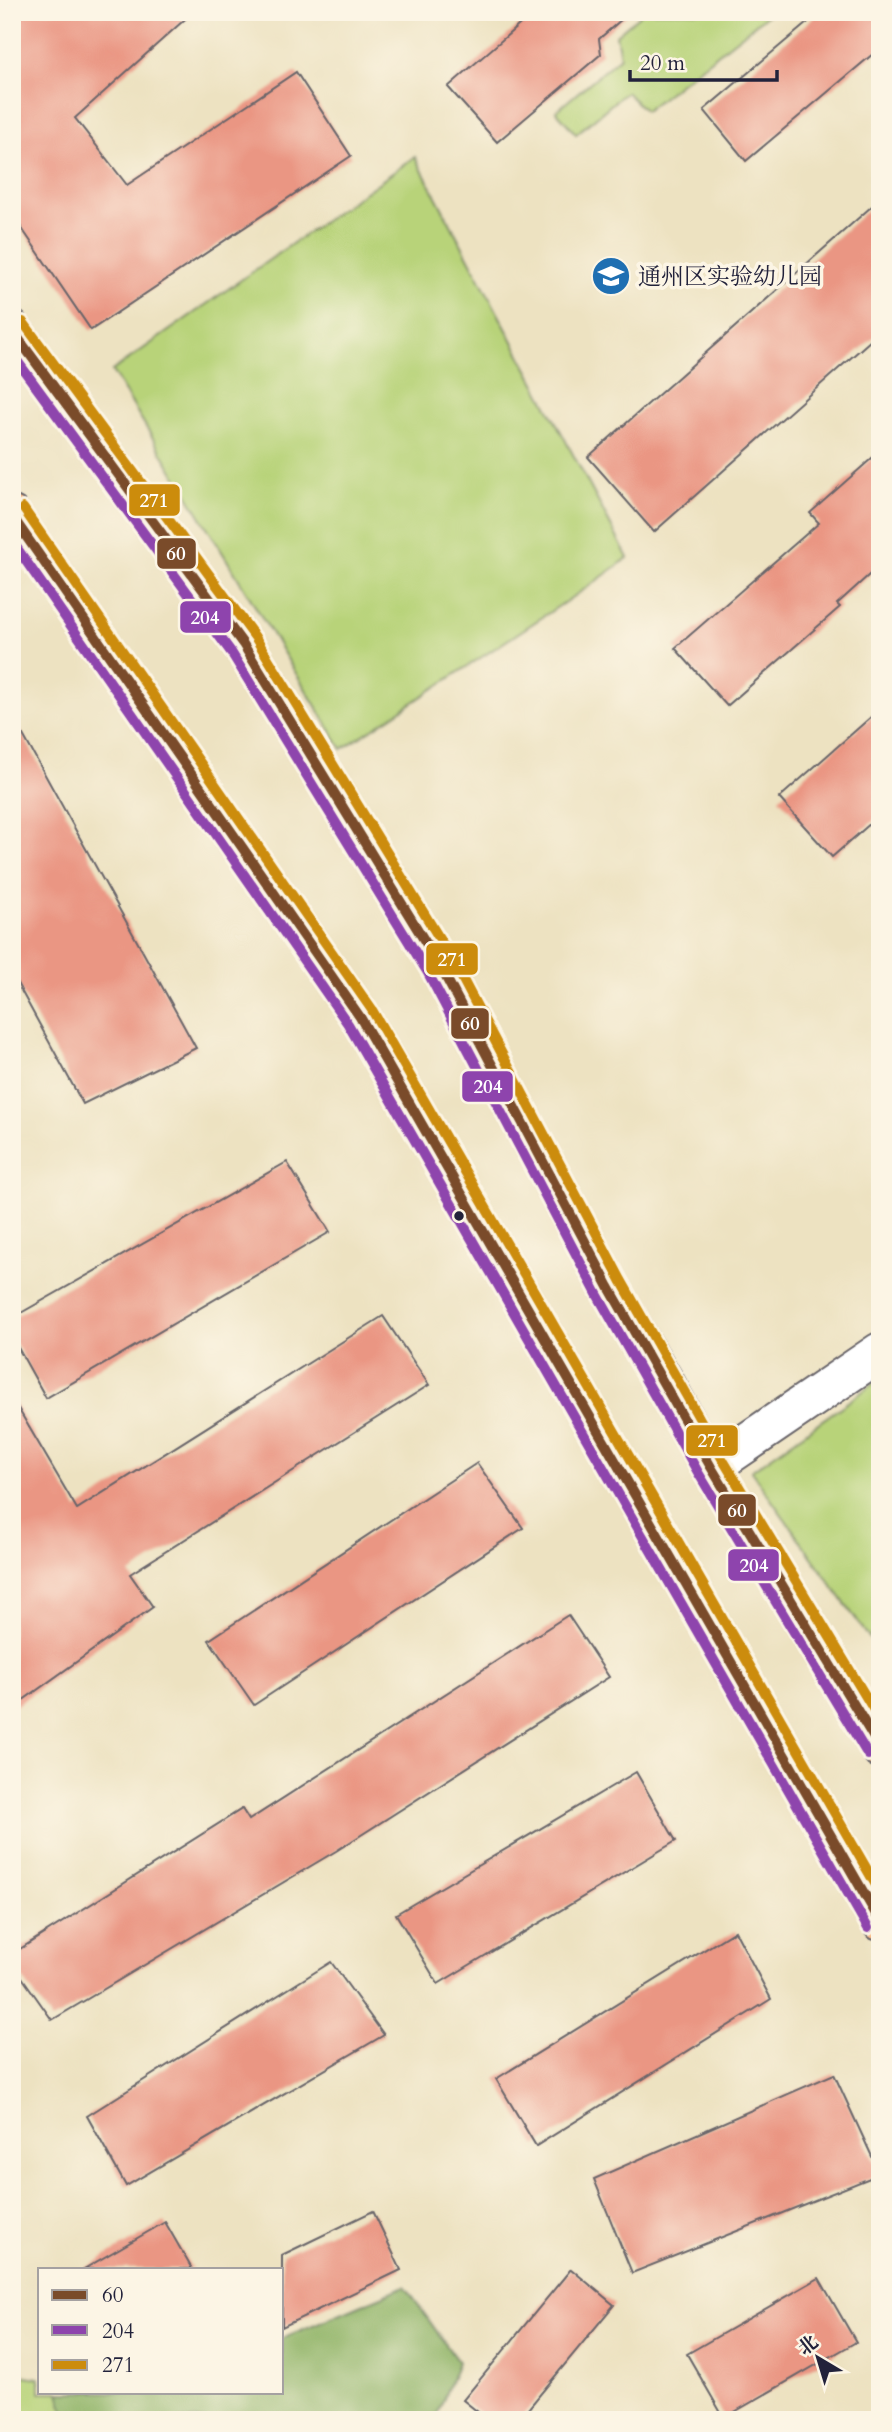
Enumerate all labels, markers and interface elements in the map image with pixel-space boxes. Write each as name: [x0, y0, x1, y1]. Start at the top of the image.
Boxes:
scale bar: [630, 38, 776, 82]
text: 20 m: [640, 49, 685, 78]
school or university icon: 通州区实验幼儿园: [590, 255, 632, 297]
place label: 通州区实验幼儿园: [638, 261, 822, 292]
line badge: 271: [128, 483, 181, 517]
text: 271: [139, 488, 169, 514]
line badge: 60: [156, 537, 197, 570]
text: 60: [166, 541, 186, 567]
line badge: 204: [179, 600, 232, 634]
text: 204: [190, 605, 220, 631]
line badge: 271: [425, 942, 479, 976]
text: 271: [437, 947, 467, 973]
line badge: 60: [450, 1007, 490, 1040]
text: 60: [460, 1011, 480, 1037]
line badge: 204: [461, 1070, 514, 1103]
text: 204: [473, 1074, 503, 1100]
unlabelled marker: [452, 1209, 466, 1223]
line badge: 271: [685, 1424, 739, 1457]
text: 271: [697, 1428, 727, 1454]
line badge: 60: [717, 1493, 757, 1527]
text: 60: [727, 1498, 747, 1524]
line badge: 204: [727, 1548, 780, 1582]
text: 204: [739, 1553, 769, 1579]
legend: [38, 2268, 284, 2394]
text: 60: [102, 2281, 124, 2310]
text: 204: [102, 2317, 135, 2346]
north arrow: [784, 2324, 854, 2394]
text: 北: [793, 2329, 824, 2361]
text: 271: [102, 2351, 134, 2380]

